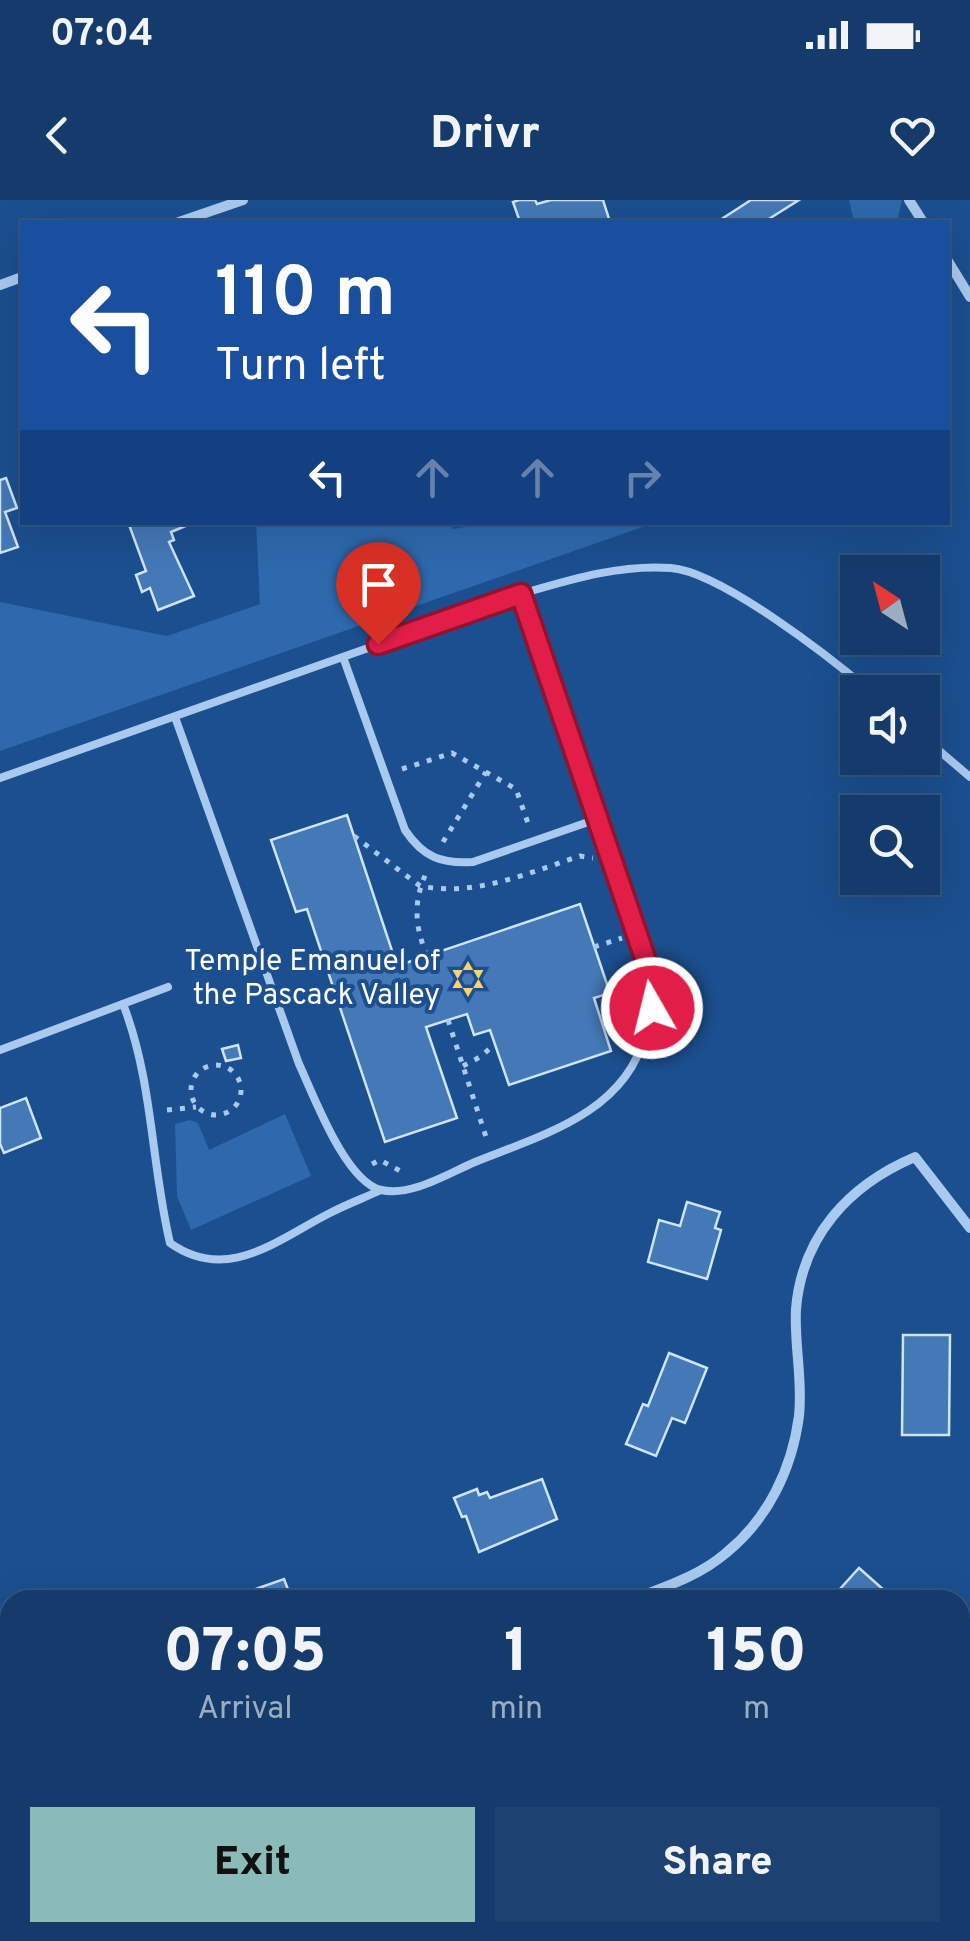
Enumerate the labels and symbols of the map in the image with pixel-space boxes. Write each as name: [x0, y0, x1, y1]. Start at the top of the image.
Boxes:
pin: [336, 542, 421, 645]
north arrow: [840, 555, 940, 655]
place label: Temple Emanuel of the Pascack Valley: [184, 944, 440, 1015]
position arrow: [600, 956, 704, 1060]
synagogue icon: Temple Emanuel of the Pascack Valley: [449, 960, 487, 998]

